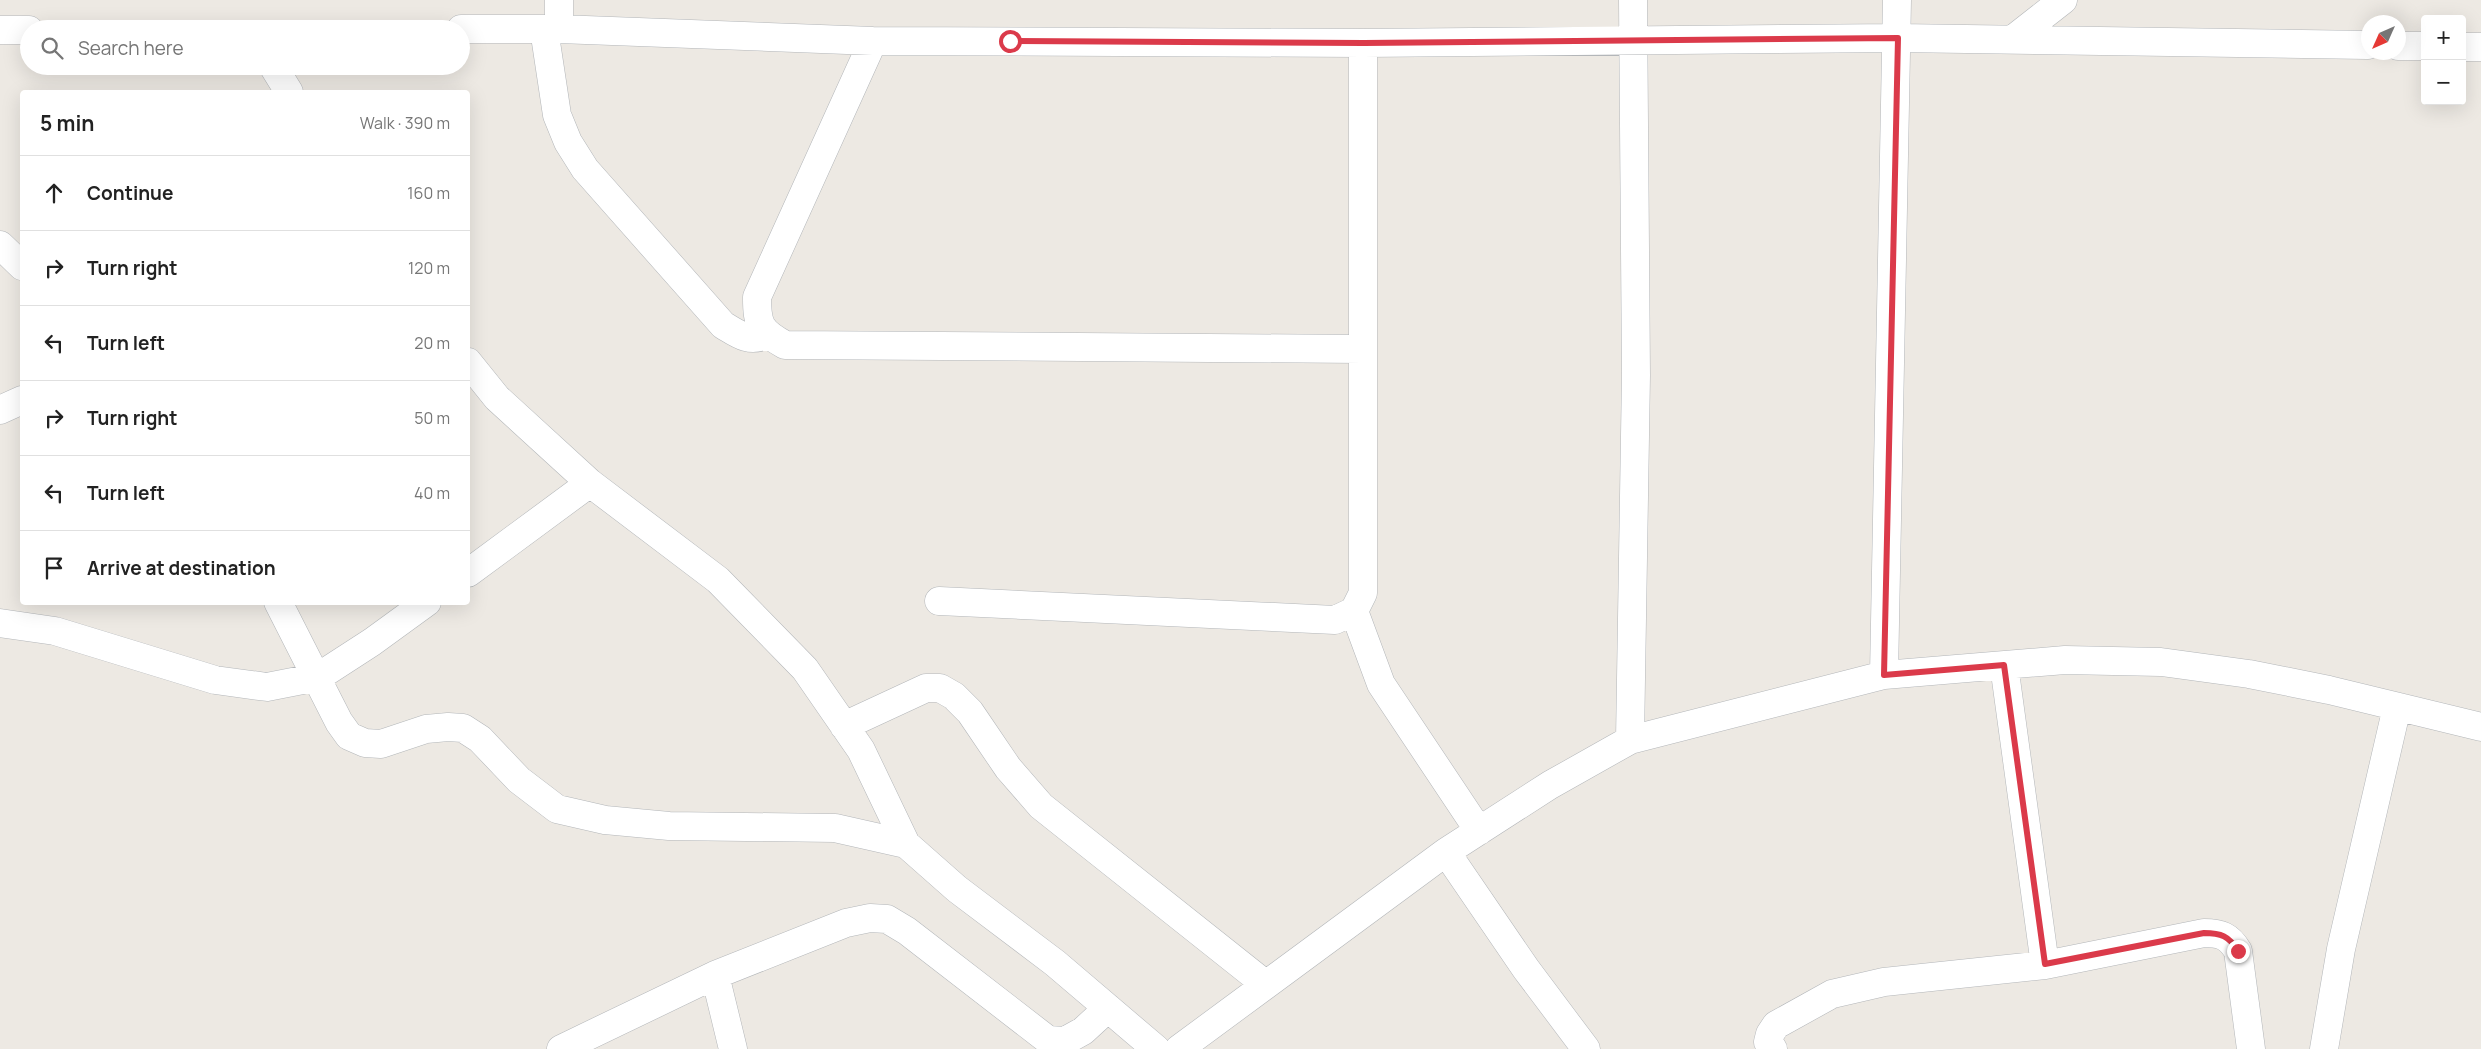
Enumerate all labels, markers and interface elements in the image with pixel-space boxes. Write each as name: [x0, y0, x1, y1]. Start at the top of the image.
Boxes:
north arrow: [2361, 15, 2406, 60]
map controls: [2421, 15, 2466, 105]
button: +: [2421, 15, 2466, 60]
search box: [20, 20, 470, 75]
route start: [999, 30, 1022, 53]
icon: search: [38, 34, 66, 62]
text: Search here: [78, 35, 184, 61]
button: −: [2421, 60, 2466, 105]
text: 5 min: [40, 109, 94, 137]
text: Walk · 390 m: [360, 112, 450, 134]
icon: ahead: [40, 179, 68, 207]
text: Continue: [87, 180, 173, 206]
text: 160 m: [407, 182, 450, 204]
icon: right: [40, 254, 68, 282]
text: Turn right: [87, 255, 177, 281]
text: 120 m: [408, 257, 450, 279]
icon: left: [40, 329, 68, 357]
text: Turn left: [87, 330, 165, 356]
text: 20 m: [414, 332, 450, 354]
icon: right: [40, 404, 68, 432]
text: Turn right: [87, 405, 177, 431]
text: 50 m: [414, 407, 450, 429]
icon: left: [40, 479, 68, 507]
text: Turn left: [87, 480, 165, 506]
text: 40 m: [414, 482, 450, 504]
icon: arrive: [40, 554, 68, 582]
text: Arrive at destination: [87, 555, 276, 581]
route end: [2227, 940, 2250, 963]

